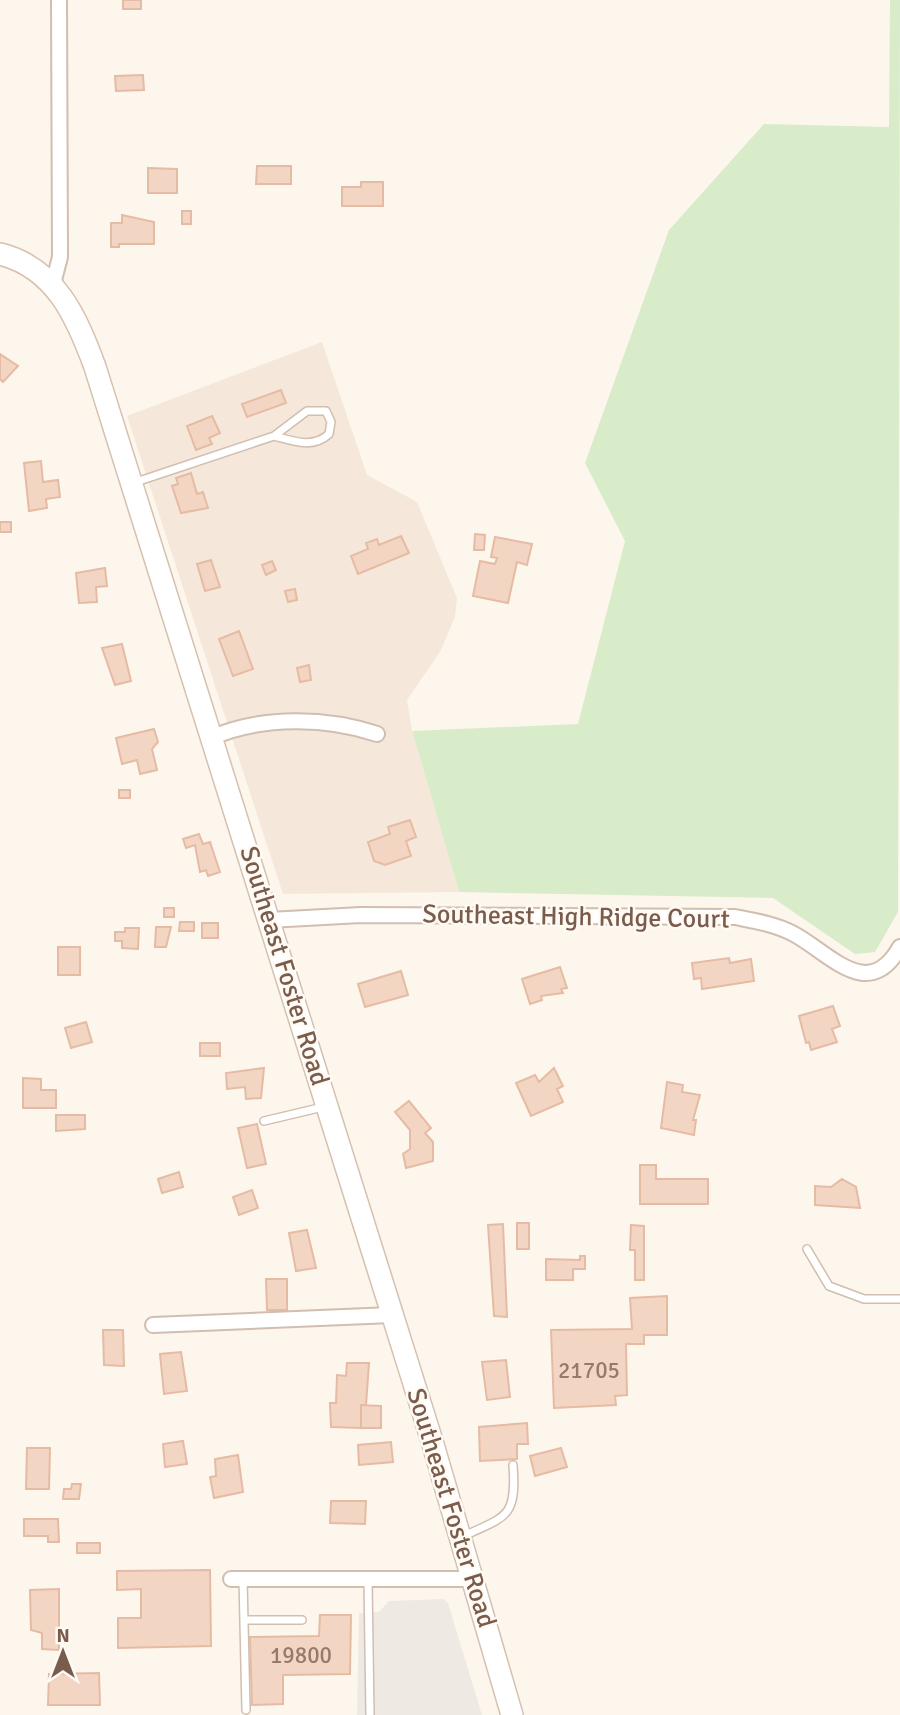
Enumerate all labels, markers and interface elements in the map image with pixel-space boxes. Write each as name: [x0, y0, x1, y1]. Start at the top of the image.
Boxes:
street label: Southeast Foster Road: [232, 843, 336, 1089]
street label: Southeast High Ridge Court: [422, 898, 730, 936]
house number: 21705: [558, 1356, 620, 1385]
street label: Southeast Foster Road: [399, 1385, 503, 1631]
north arrow: [28, 1617, 98, 1687]
text: N: [56, 1624, 70, 1648]
house number: 19800: [270, 1641, 332, 1670]

